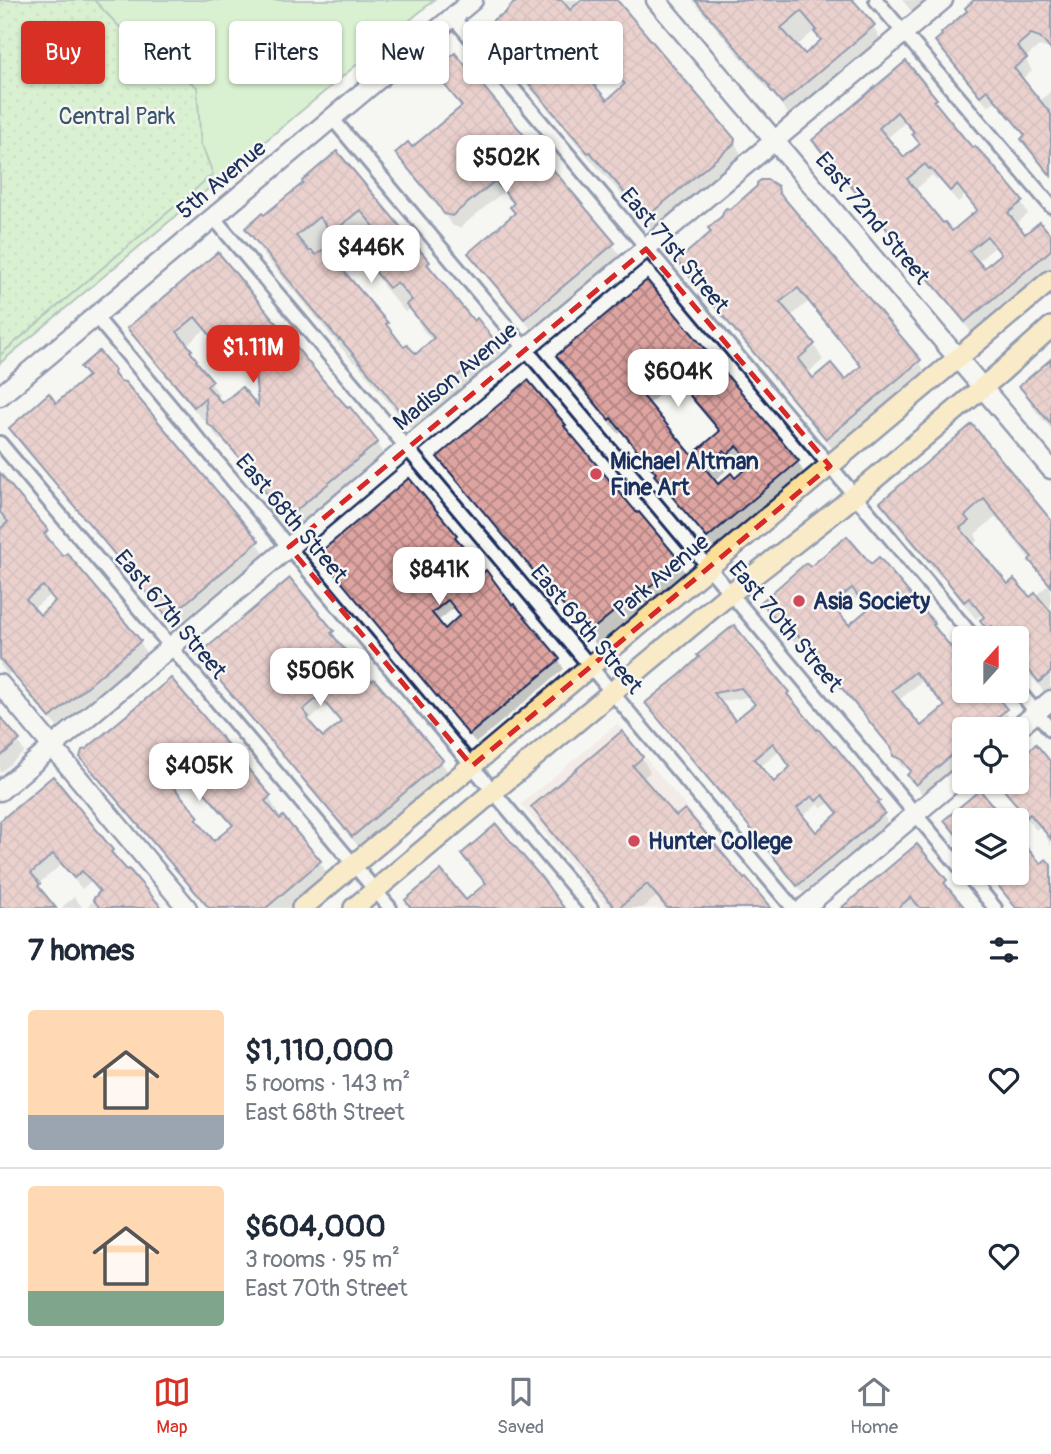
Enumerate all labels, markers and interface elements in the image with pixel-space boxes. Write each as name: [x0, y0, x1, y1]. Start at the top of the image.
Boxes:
chip: Buy: [21, 21, 105, 84]
chip: Rent: [119, 21, 215, 84]
chip: Filters: [229, 21, 342, 84]
chip: New: [356, 21, 449, 84]
chip: Apartment: [463, 21, 623, 84]
park label: Central Park: [59, 102, 176, 131]
street label: 5th Avenue: [171, 133, 273, 225]
pin: $502K: [457, 136, 555, 195]
text: $502K: [472, 143, 540, 172]
street label: East 72nd Street: [809, 146, 937, 291]
street label: East 71st Street: [614, 182, 736, 320]
pin: $446K: [322, 226, 420, 285]
text: $446K: [338, 233, 404, 262]
street label: Madison Avenue: [387, 315, 524, 437]
pin: $1.11M: [196, 326, 310, 385]
text: $1.11M: [222, 333, 284, 362]
pin: $604K: [629, 350, 727, 409]
text: $604K: [644, 357, 712, 386]
place label: Michael Altman Fine Art: [610, 447, 759, 502]
street label: East 68th Street: [229, 448, 354, 589]
marker: Michael Altman Fine Art: [588, 466, 604, 482]
street label: Park Avenue: [608, 527, 716, 624]
street label: East 67th Street: [108, 544, 234, 685]
pin: $841K: [390, 548, 488, 607]
text: $841K: [409, 555, 469, 584]
street label: East 70th Street: [722, 555, 849, 698]
street label: East 69th Street: [524, 559, 650, 700]
place label: Asia Society: [813, 587, 930, 616]
marker: Asia Society: [791, 593, 807, 609]
north arrow: [952, 626, 1029, 704]
map controls: [952, 626, 1029, 885]
pin: $506K: [271, 648, 369, 708]
text: $506K: [286, 656, 354, 685]
button: locate: [952, 717, 1029, 794]
pin: $405K: [150, 744, 248, 803]
text: $405K: [165, 751, 233, 780]
button: layers: [952, 808, 1029, 885]
place label: Hunter College: [648, 827, 793, 856]
marker: Hunter College: [626, 833, 642, 849]
icon: filters: [985, 931, 1023, 969]
text: 7 homes: [28, 932, 135, 969]
text: $1,110,000: [245, 1032, 394, 1069]
icon: home: [84, 1038, 168, 1122]
icon: heart: [985, 1061, 1023, 1099]
text: 5 rooms · 143 m²: [245, 1069, 410, 1098]
text: East 68th Street: [245, 1098, 405, 1127]
text: $604,000: [245, 1208, 386, 1245]
icon: home: [84, 1214, 168, 1298]
icon: heart: [985, 1237, 1023, 1275]
text: 3 rooms · 95 m²: [245, 1245, 400, 1274]
text: East 70th Street: [245, 1274, 408, 1303]
tab: Map: [153, 1373, 191, 1439]
tab: Saved: [497, 1373, 544, 1439]
tab: Home: [850, 1373, 898, 1439]

